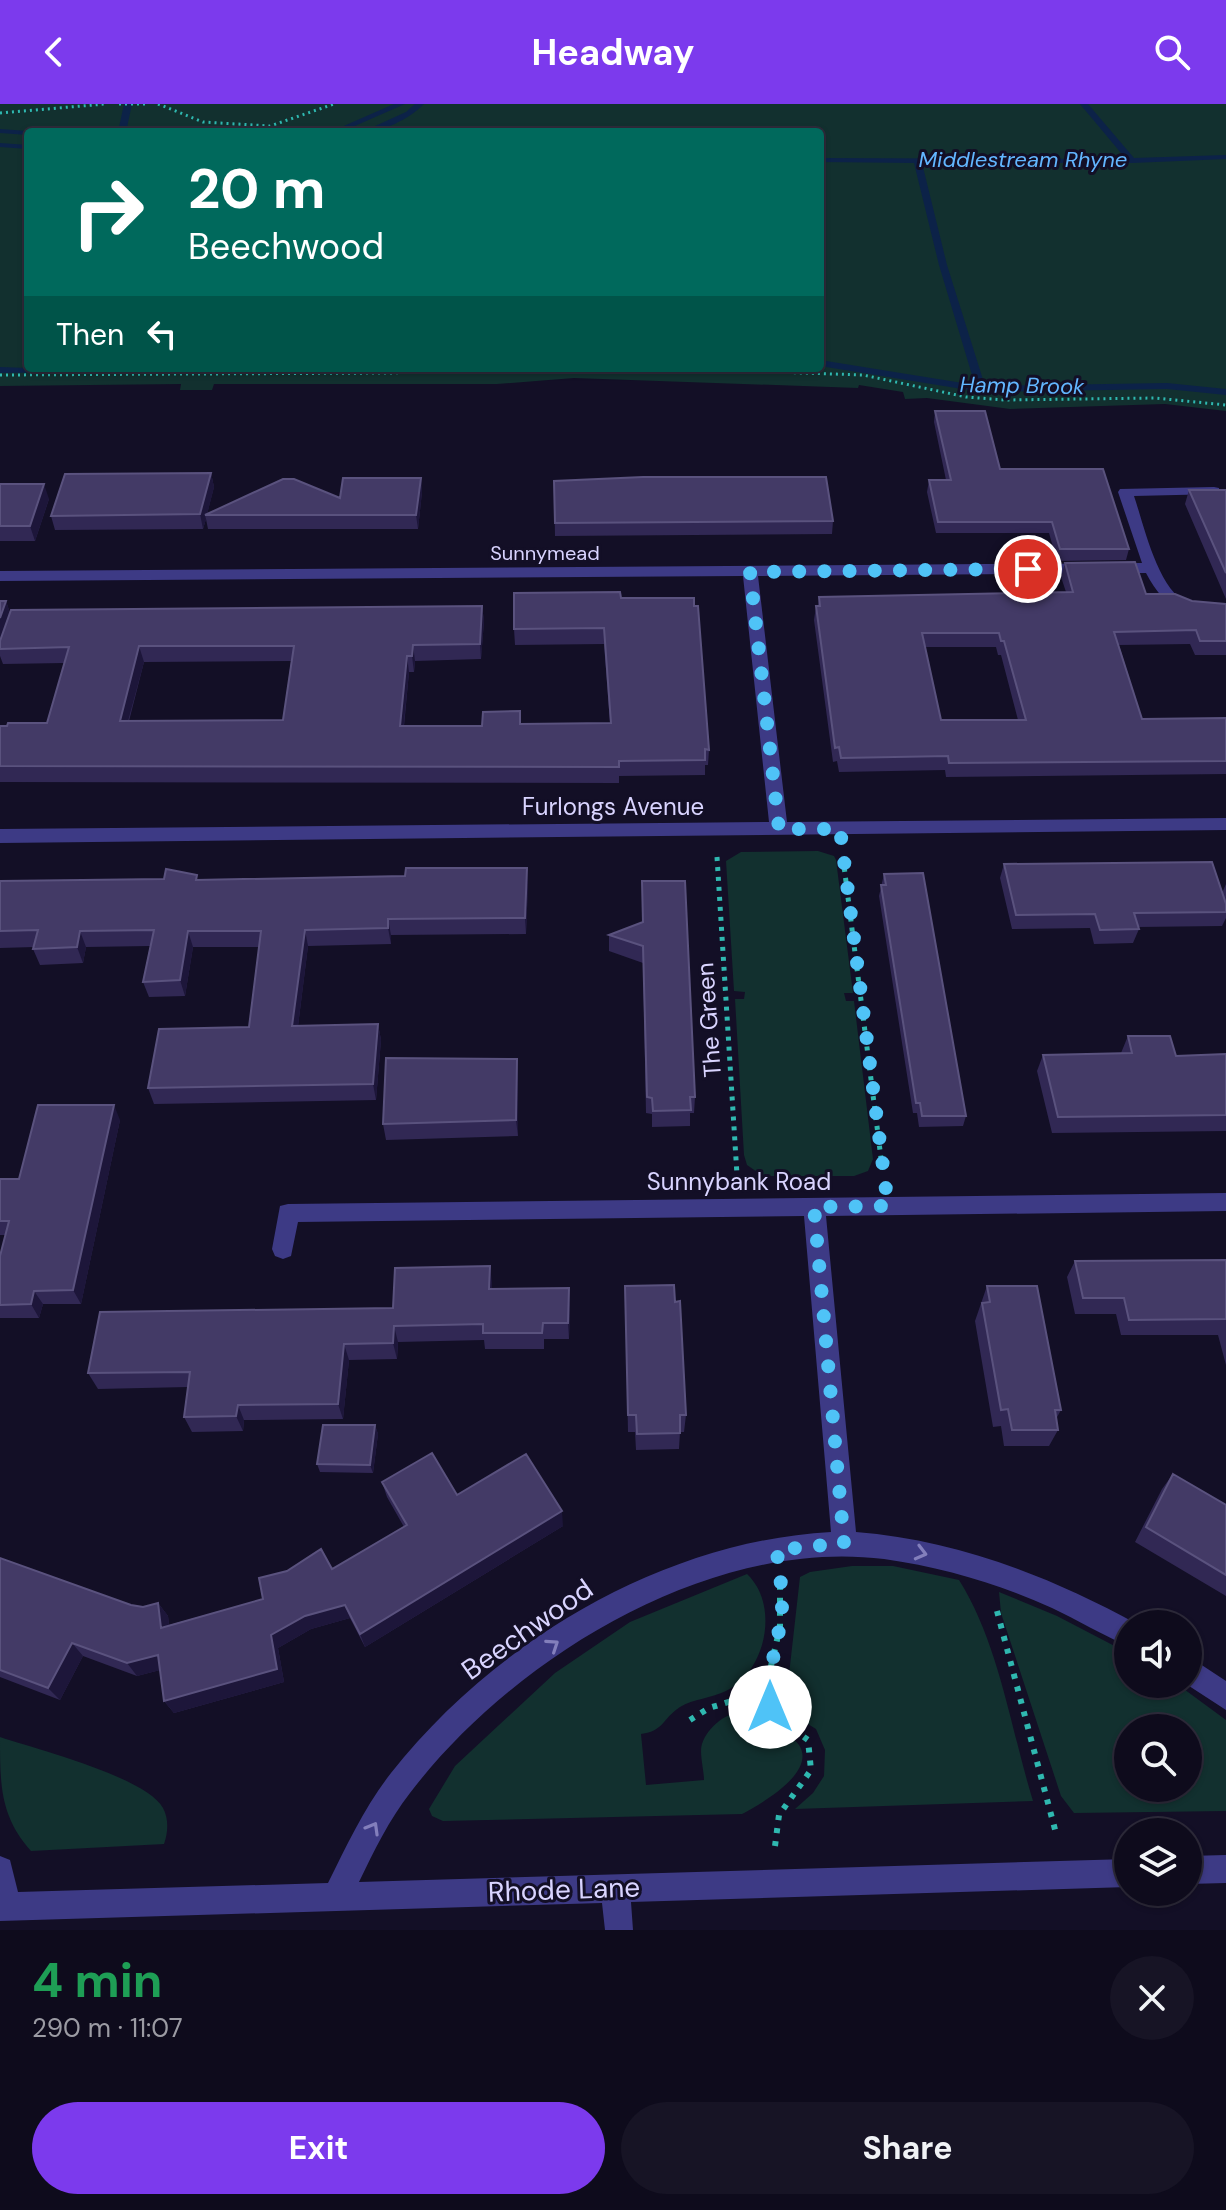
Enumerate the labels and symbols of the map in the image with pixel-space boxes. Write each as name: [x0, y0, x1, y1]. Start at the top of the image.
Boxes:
water label: Middlestream Rhyne: [919, 145, 1127, 174]
water label: Hamp Brook: [959, 370, 1085, 401]
pin: [994, 535, 1062, 603]
street label: Sunnymead: [490, 540, 600, 566]
street label: Furlongs Avenue: [522, 791, 704, 822]
street label: The Green: [689, 962, 728, 1078]
street label: Sunnybank Road: [647, 1166, 831, 1197]
one-way arrow: [914, 1543, 928, 1560]
street label: Beechwood: [454, 1571, 600, 1688]
one-way arrow: [544, 1639, 559, 1654]
position arrow: [728, 1665, 812, 1749]
one-way arrow: [363, 1822, 379, 1837]
street label: Rhode Lane: [487, 1868, 641, 1911]

